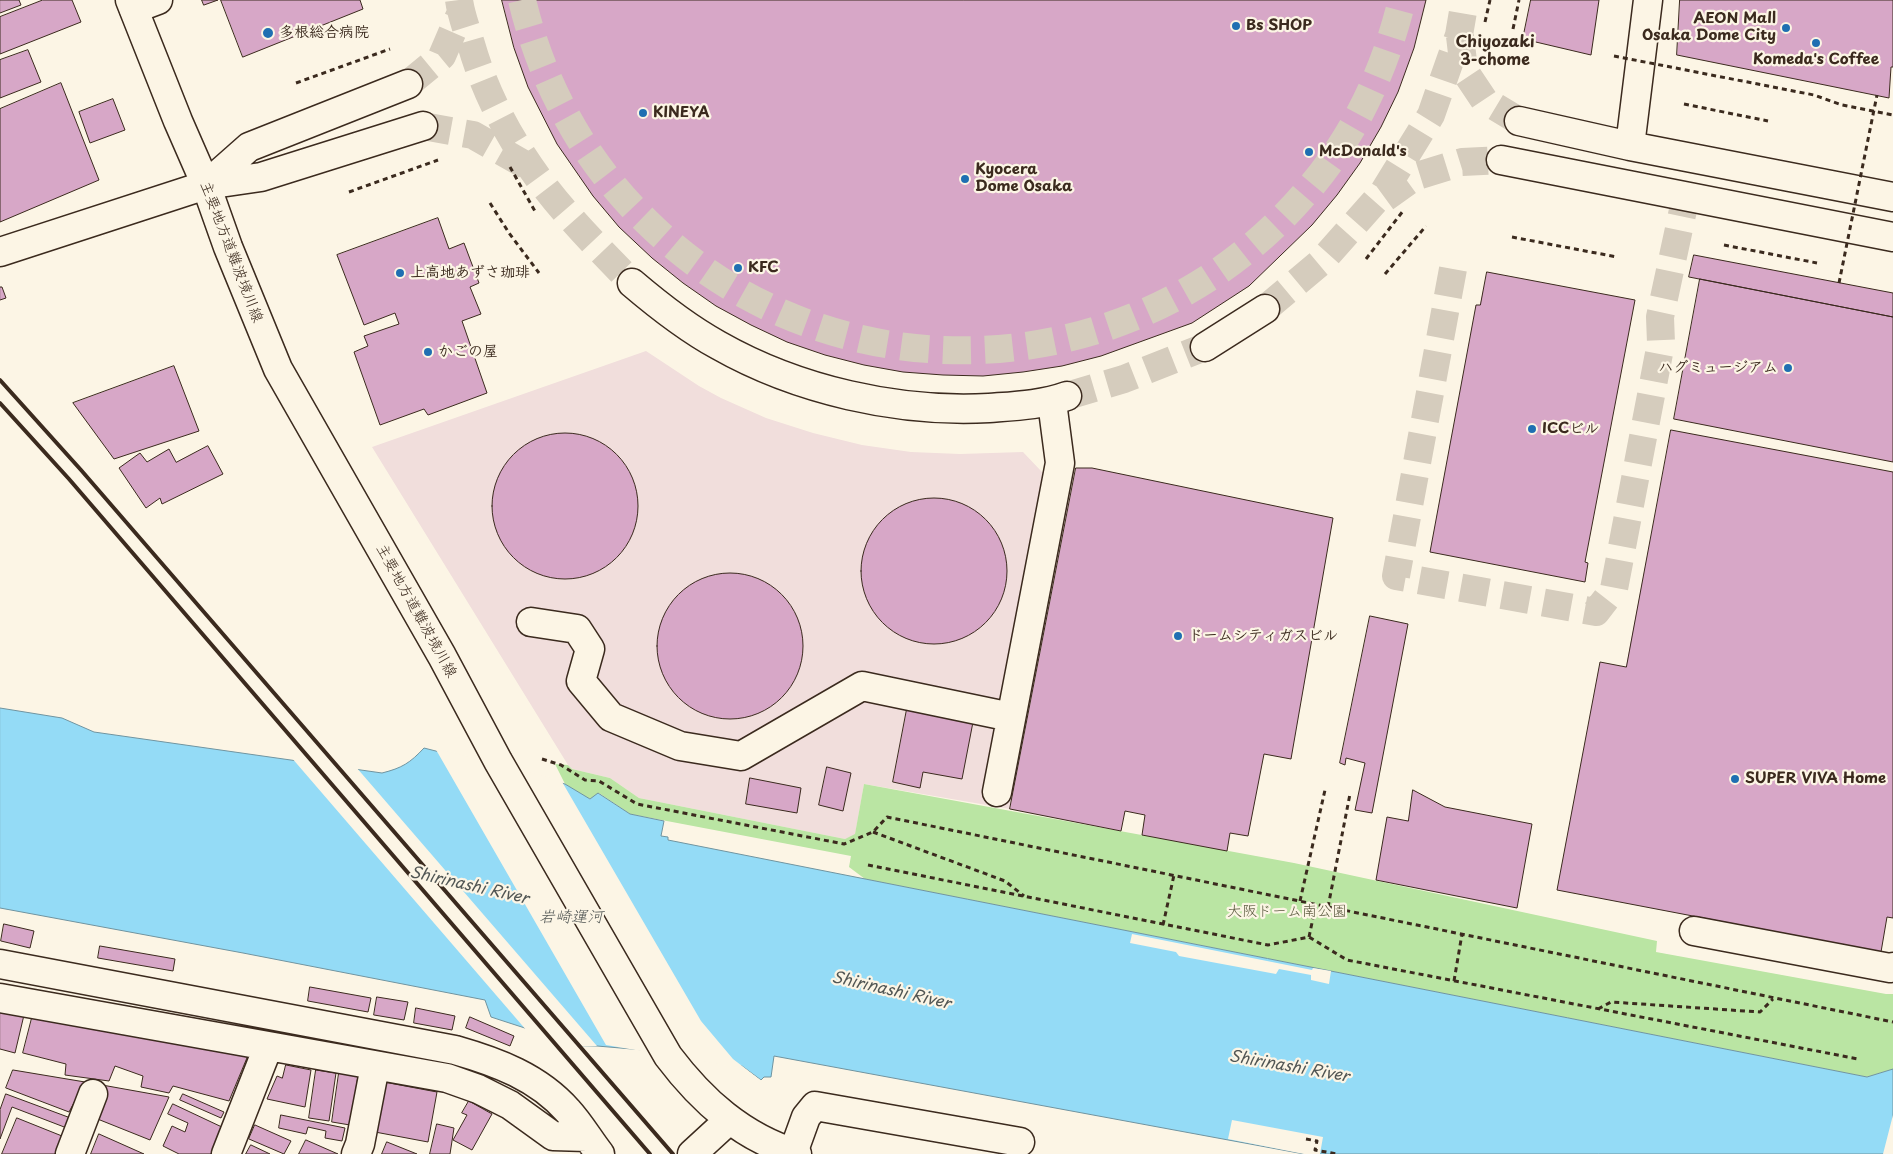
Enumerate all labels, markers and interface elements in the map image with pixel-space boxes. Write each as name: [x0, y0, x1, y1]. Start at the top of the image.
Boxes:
place label: AEON Mall Osaka Dome City: [1642, 10, 1776, 45]
place label: Bs SHOP: [1246, 17, 1312, 35]
marker: Bs SHOP: [1230, 20, 1242, 32]
marker: AEON Mall Osaka Dome City: [1780, 22, 1792, 34]
place label: 多根総合病院: [279, 24, 369, 42]
marker: 多根総合病院: [261, 26, 275, 40]
district label: Chiyozaki 3-chome: [1455, 33, 1535, 71]
marker: Komeda's Coffee: [1810, 37, 1822, 49]
place label: Komeda's Coffee: [1753, 51, 1879, 69]
place label: KINEYA: [653, 104, 709, 122]
marker: KINEYA: [637, 107, 649, 119]
place label: McDonald's: [1319, 143, 1407, 161]
marker: McDonald's: [1303, 146, 1315, 158]
place label: Kyocera Dome Osaka: [975, 161, 1073, 196]
marker: Kyocera Dome Osaka: [959, 173, 971, 185]
street label: 主要地方道難波境川線: [196, 179, 266, 325]
place label: KFC: [748, 259, 779, 277]
marker: KFC: [732, 262, 744, 274]
place label: 上高地あずさ珈琲: [410, 264, 530, 282]
marker: 上高地あずさ珈琲: [394, 267, 406, 279]
place label: かごの屋: [438, 343, 498, 361]
marker: かごの屋: [422, 346, 434, 358]
place label: ハグミュージアム: [1658, 359, 1778, 377]
marker: ハグミュージアム: [1782, 362, 1794, 374]
place label: ICCビル: [1542, 420, 1599, 438]
marker: ICCビル: [1526, 423, 1538, 435]
street label: 主要地方道難波境川線: [372, 541, 460, 681]
place label: ドームシティガスビル: [1188, 627, 1338, 645]
marker: ドームシティガスビル: [1172, 630, 1184, 642]
place label: SUPER VIVA Home: [1745, 770, 1886, 788]
marker: SUPER VIVA Home: [1729, 773, 1741, 785]
water label: Shirinashi River: [408, 863, 530, 909]
park label: 大阪ドーム南公園: [1227, 903, 1347, 921]
water label: 岩崎運河: [539, 908, 603, 928]
water label: Shirinashi River: [830, 968, 952, 1014]
water label: Shirinashi River: [1228, 1047, 1350, 1087]

